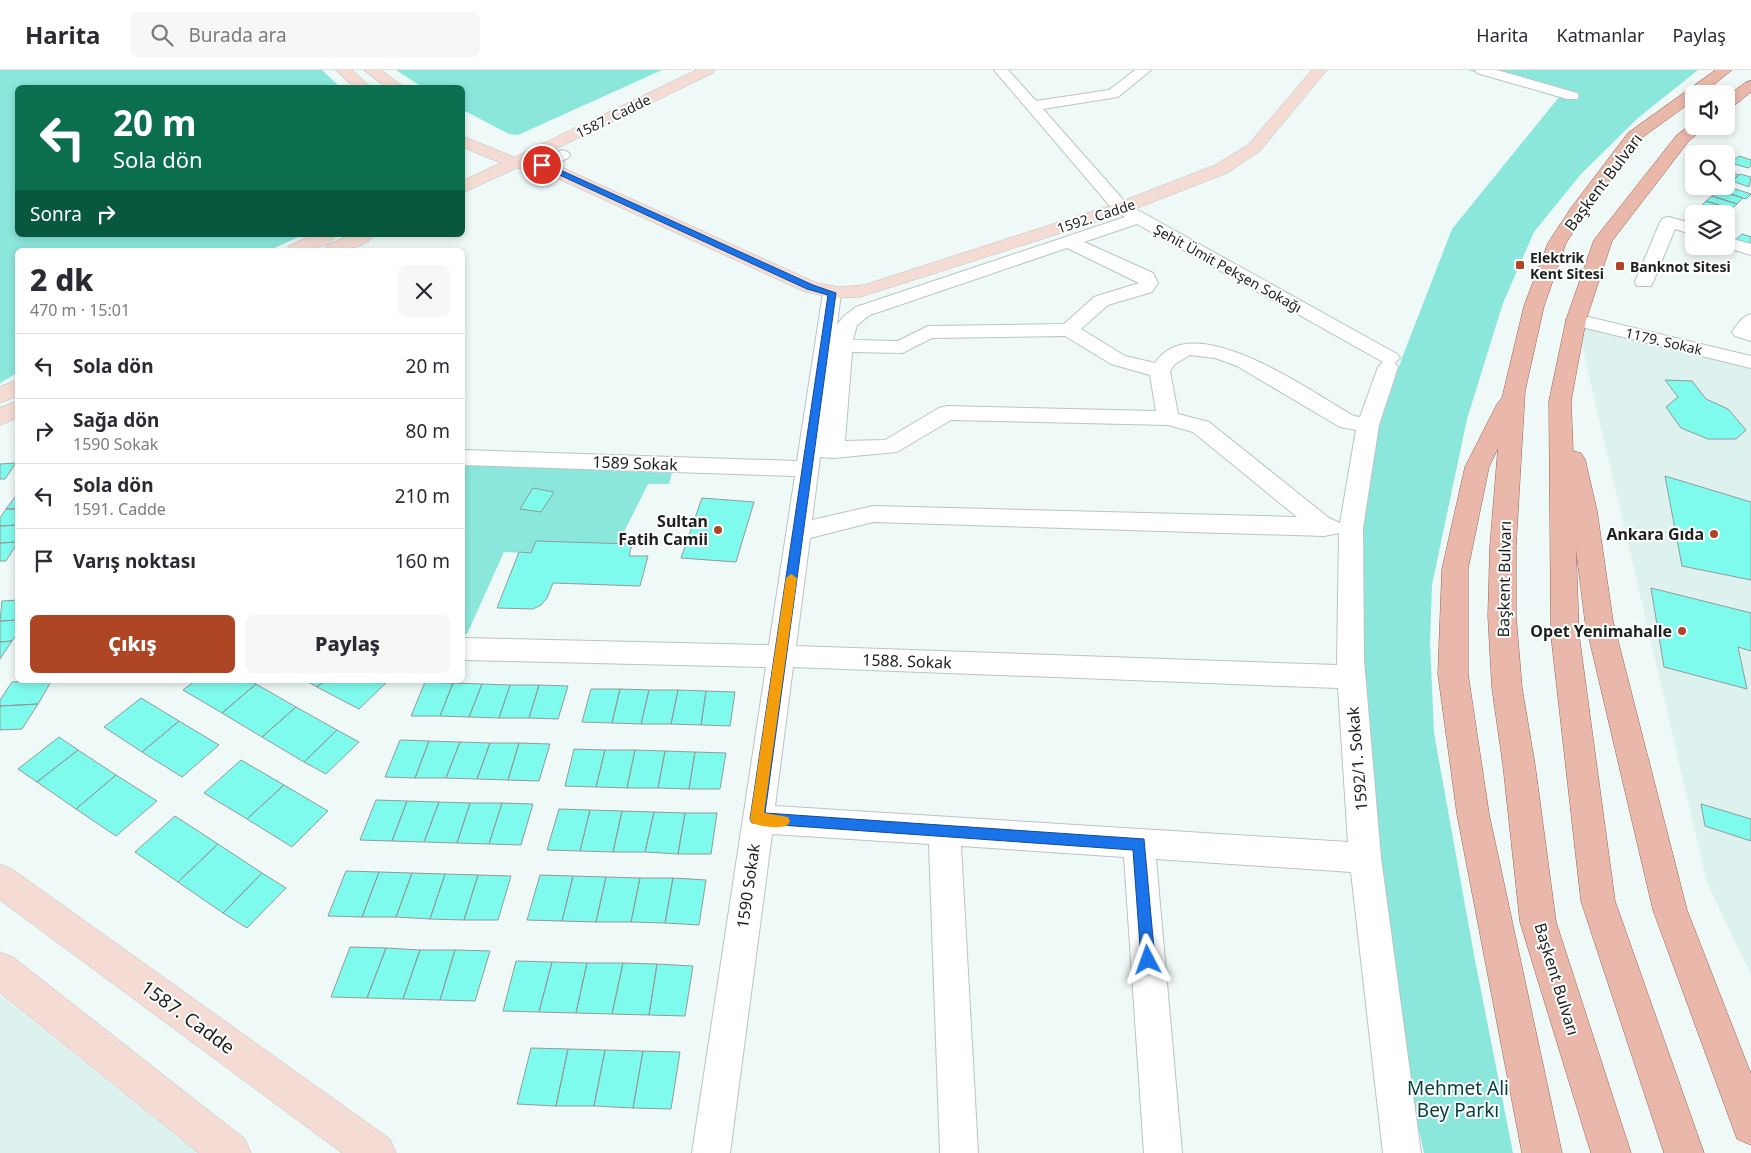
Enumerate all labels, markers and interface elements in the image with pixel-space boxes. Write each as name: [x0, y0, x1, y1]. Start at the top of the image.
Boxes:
search box: [130, 12, 480, 57]
text: Harita: [25, 18, 100, 51]
icon: search: [148, 21, 176, 49]
text: Burada ara: [188, 22, 287, 48]
text: Harita: [1476, 23, 1528, 47]
text: Katmanlar: [1556, 23, 1644, 47]
text: Paylaş: [1672, 23, 1726, 47]
map controls: [1685, 85, 1735, 255]
button: sound: [1685, 85, 1735, 135]
street label: 1587. Cadde: [572, 90, 654, 142]
text: 20 m: [113, 99, 196, 146]
icon: left: [30, 105, 95, 170]
street label: Başkent Bulvarı: [1559, 129, 1647, 235]
text: Sola dön: [113, 144, 203, 174]
pin: [521, 144, 563, 186]
button: search: [1685, 145, 1735, 195]
icon: arrive: [528, 151, 556, 179]
street label: 1592. Cadde: [1054, 194, 1138, 238]
icon: right: [92, 200, 120, 228]
text: Sonra: [30, 201, 82, 227]
button: layers: [1685, 205, 1735, 255]
street label: Şehit Ümit Pekşen Sokağı: [1151, 219, 1305, 317]
place label: Elektrik Kent Sitesi: [1530, 248, 1604, 283]
place label: Banknot Sitesi: [1630, 257, 1731, 276]
text: 2 dk: [30, 259, 93, 300]
marker: Elektrik Kent Sitesi: [1514, 259, 1526, 271]
marker: Banknot Sitesi: [1614, 260, 1626, 272]
button: close: [398, 265, 450, 317]
text: 470 m · 15:01: [30, 299, 130, 321]
street label: 1179. Sokak: [1624, 323, 1705, 359]
icon: left: [30, 352, 58, 380]
text: Sola dön: [73, 353, 154, 379]
text: 20 m: [406, 353, 450, 379]
text: Sağa dön: [73, 407, 159, 433]
icon: right: [30, 417, 58, 445]
text: 80 m: [406, 418, 450, 444]
text: 1590 Sokak: [73, 433, 158, 455]
street label: 1589 Sokak: [592, 451, 678, 475]
text: Sola dön: [73, 472, 154, 498]
icon: left: [30, 482, 58, 510]
text: 210 m: [395, 483, 450, 509]
text: 1591. Cadde: [73, 498, 166, 520]
place label: Sultan Fatih Camii: [618, 510, 708, 550]
street label: Başkent Bulvarı: [1492, 520, 1516, 638]
place label: Ankara Gıda: [1606, 523, 1704, 545]
marker: Sultan Fatih Camii: [712, 524, 724, 536]
marker: Ankara Gıda: [1708, 528, 1720, 540]
icon: arrive: [30, 547, 58, 575]
text: Varış noktası: [73, 548, 196, 574]
text: 160 m: [395, 548, 450, 574]
button: Çıkış: [30, 615, 235, 673]
button: Paylaş: [245, 615, 450, 673]
place label: Opet Yenimahalle: [1530, 620, 1672, 642]
marker: Opet Yenimahalle: [1676, 625, 1688, 637]
street label: 1588. Sokak: [862, 648, 953, 674]
street label: 1592/1. Sokak: [1341, 705, 1373, 812]
street label: 1590 Sokak: [731, 842, 765, 930]
street label: Başkent Bulvarı: [1529, 920, 1585, 1038]
position arrow: [1121, 933, 1173, 985]
street label: 1587. Cadde: [136, 974, 240, 1060]
park label: Mehmet Ali Bey Parkı: [1407, 1075, 1509, 1123]

